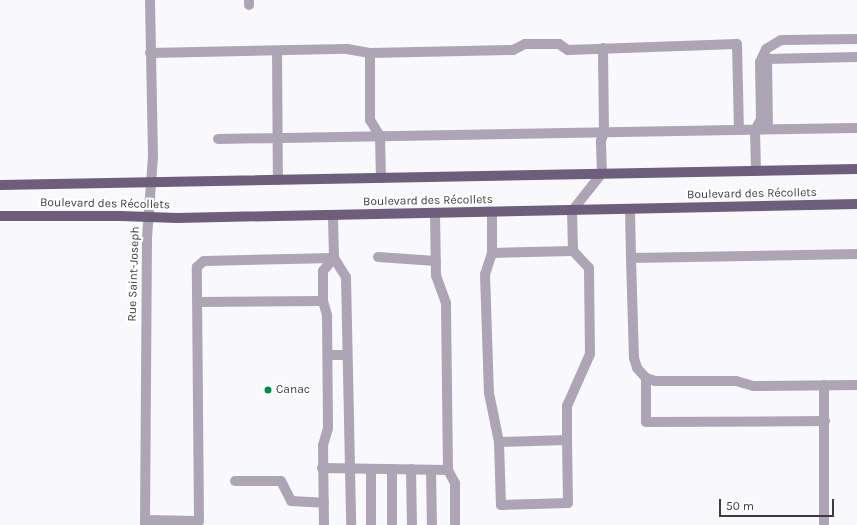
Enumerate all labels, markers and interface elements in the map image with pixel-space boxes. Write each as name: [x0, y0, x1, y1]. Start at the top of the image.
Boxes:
street label: Boulevard des Récollets: [687, 186, 817, 202]
street label: Boulevard des Récollets: [363, 193, 493, 209]
street label: Boulevard des Récollets: [40, 196, 170, 212]
street label: Rue Saint-Joseph: [125, 226, 143, 322]
place label: Canac: [276, 383, 310, 397]
marker: Canac: [263, 385, 273, 395]
scale bar: [721, 491, 836, 517]
text: 50 m: [726, 499, 754, 513]

